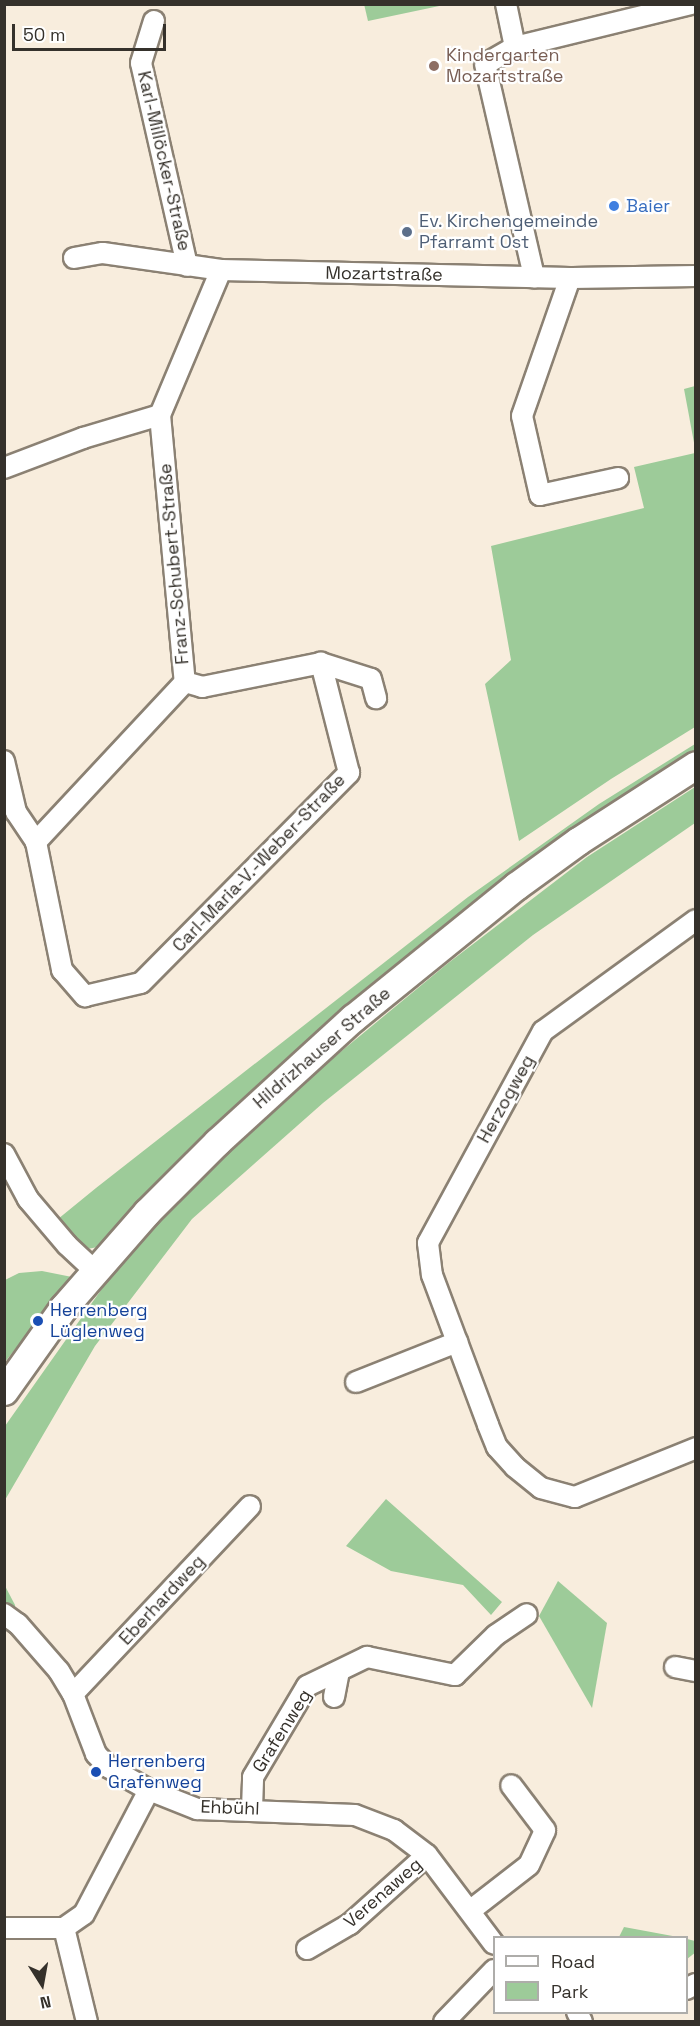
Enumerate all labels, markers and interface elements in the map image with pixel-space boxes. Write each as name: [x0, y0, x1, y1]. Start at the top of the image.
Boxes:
scale bar: [15, 12, 170, 50]
text: 50 m: [23, 23, 65, 46]
place label: Kindergarten Mozartstraße: [446, 45, 563, 88]
marker: Kindergarten Mozartstraße: [427, 59, 441, 73]
street label: Karl-Millöcker-Straße: [133, 69, 195, 253]
place label: Baier: [626, 195, 670, 217]
marker: Baier: [607, 199, 621, 213]
place label: Ev. Kirchengemeinde Pfarramt Ost: [419, 211, 599, 254]
marker: Ev. Kirchengemeinde Pfarramt Ost: [400, 225, 414, 239]
street label: Mozartstraße: [325, 262, 443, 286]
street label: Franz-Schubert-Straße: [154, 463, 194, 665]
street label: Carl-Maria-V.-Weber-Straße: [168, 769, 350, 957]
street label: Hildrizhauser Straße: [249, 983, 395, 1113]
street label: Herzogweg: [473, 1051, 539, 1147]
place label: Herrenberg Lüglenweg: [50, 1300, 148, 1342]
marker: Herrenberg Lüglenweg: [31, 1314, 45, 1328]
street label: Eberhardweg: [115, 1551, 209, 1649]
street label: Grafenweg: [248, 1686, 316, 1776]
place label: Herrenberg Grafenweg: [108, 1751, 206, 1794]
marker: Herrenberg Grafenweg: [89, 1765, 103, 1779]
street label: Ehbühl: [200, 1796, 260, 1820]
street label: Verenaweg: [340, 1853, 426, 1933]
legend: [493, 1936, 688, 2014]
text: Road: [551, 1950, 595, 1973]
north arrow: [12, 1954, 72, 2014]
text: Park: [551, 1980, 588, 2003]
text: N: [38, 1991, 53, 2013]

